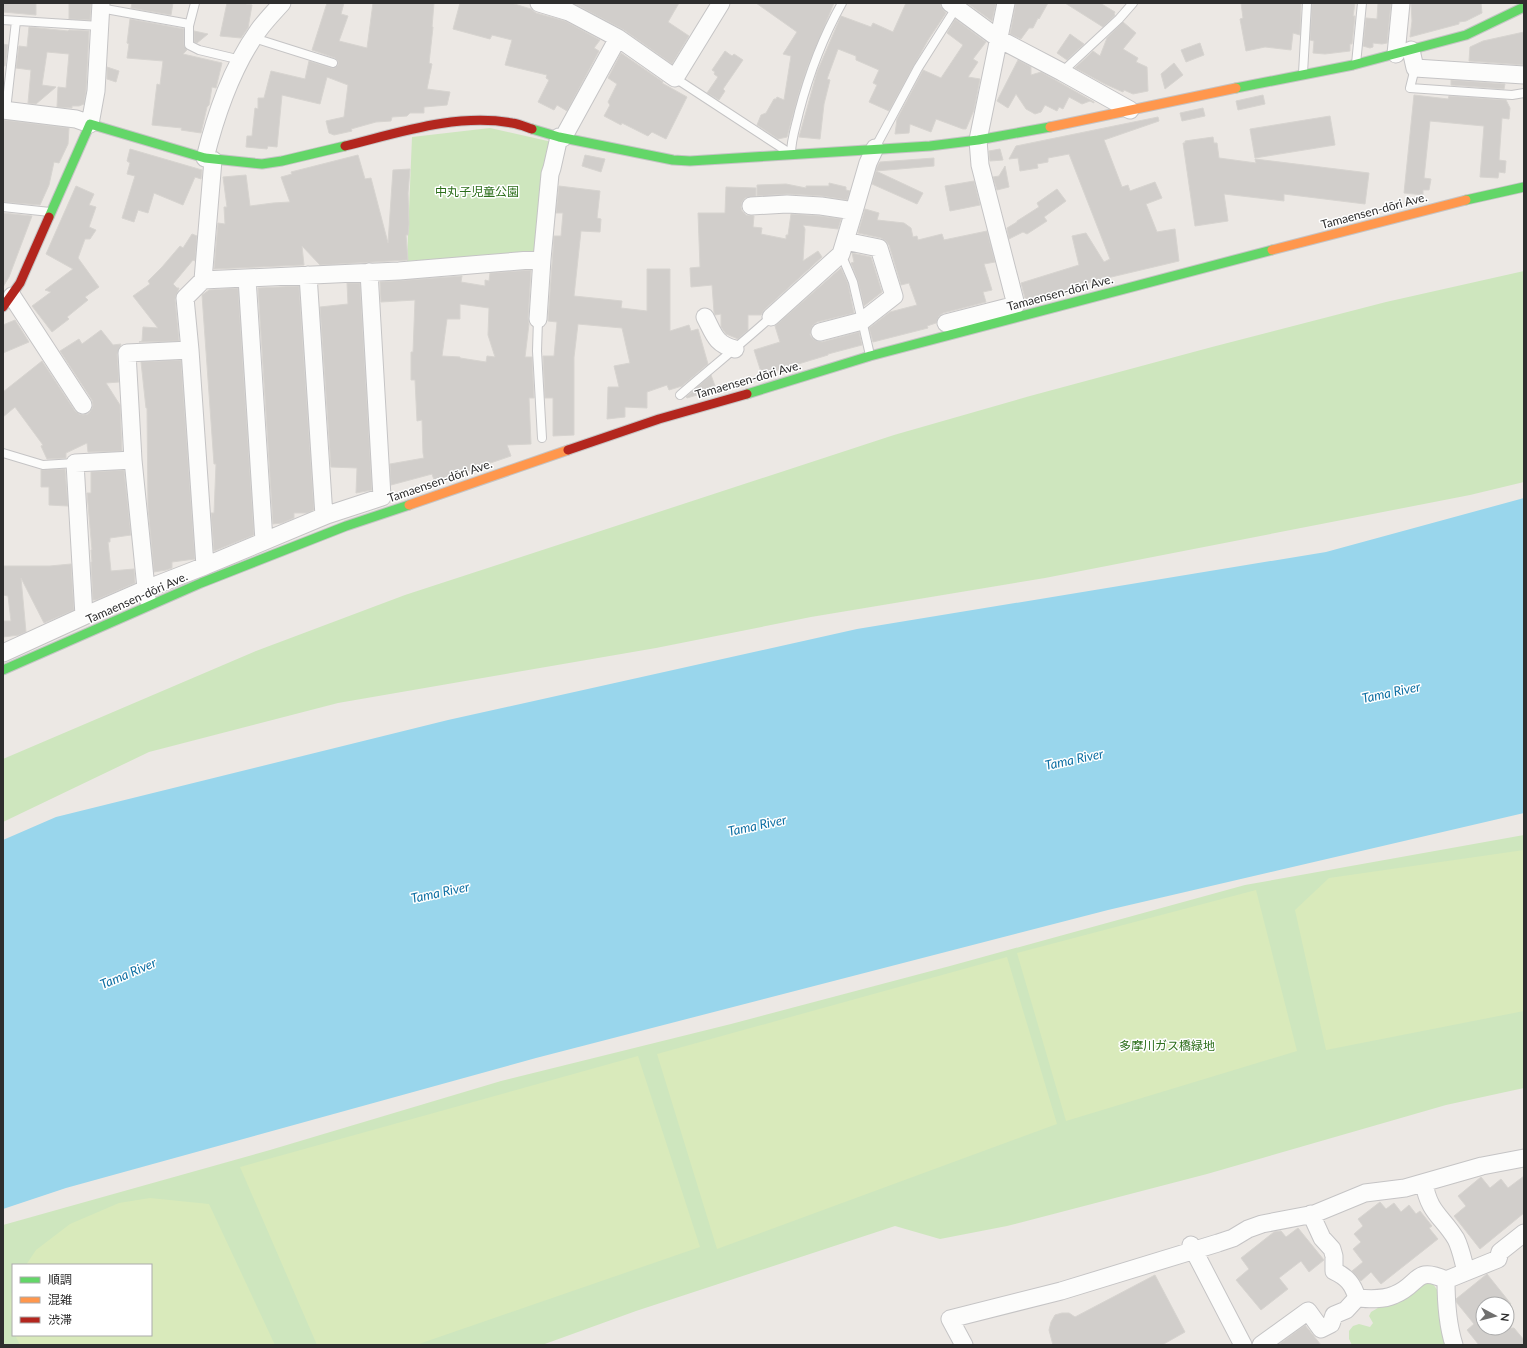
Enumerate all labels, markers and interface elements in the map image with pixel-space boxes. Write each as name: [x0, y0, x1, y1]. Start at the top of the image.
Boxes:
park label: 中丸子児童公園: [435, 184, 519, 199]
street label: Tamaensen-dōri Ave.: [1319, 189, 1429, 232]
street label: Tamaensen-dōri Ave.: [1005, 271, 1115, 314]
street label: Tamaensen-dōri Ave.: [693, 357, 803, 402]
street label: Tamaensen-dōri Ave.: [386, 456, 494, 505]
street label: Tamaensen-dōri Ave.: [84, 568, 190, 627]
water label: Tama River: [1360, 678, 1422, 706]
water label: Tama River: [1043, 745, 1105, 773]
water label: Tama River: [726, 811, 788, 839]
water label: Tama River: [409, 878, 471, 906]
water label: Tama River: [98, 954, 159, 992]
park label: 多摩川ガス橋緑地: [1119, 1038, 1215, 1053]
legend: [12, 1264, 152, 1336]
text: 順調: [48, 1272, 72, 1287]
text: 混雑: [48, 1292, 72, 1307]
north arrow: [1475, 1296, 1515, 1336]
text: 渋滞: [48, 1312, 72, 1327]
text: N: [1498, 1312, 1512, 1322]

